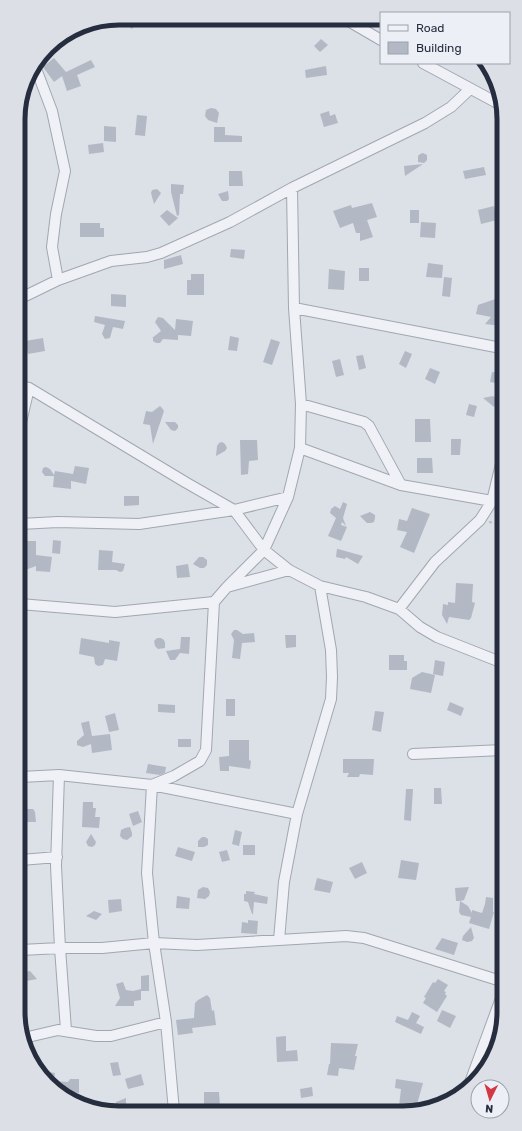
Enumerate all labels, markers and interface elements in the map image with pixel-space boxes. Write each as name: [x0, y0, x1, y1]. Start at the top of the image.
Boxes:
legend: [380, 12, 510, 64]
text: Road: [416, 21, 444, 35]
text: Building: [416, 41, 462, 55]
north arrow: [470, 1079, 510, 1119]
text: N: [485, 1102, 494, 1115]

